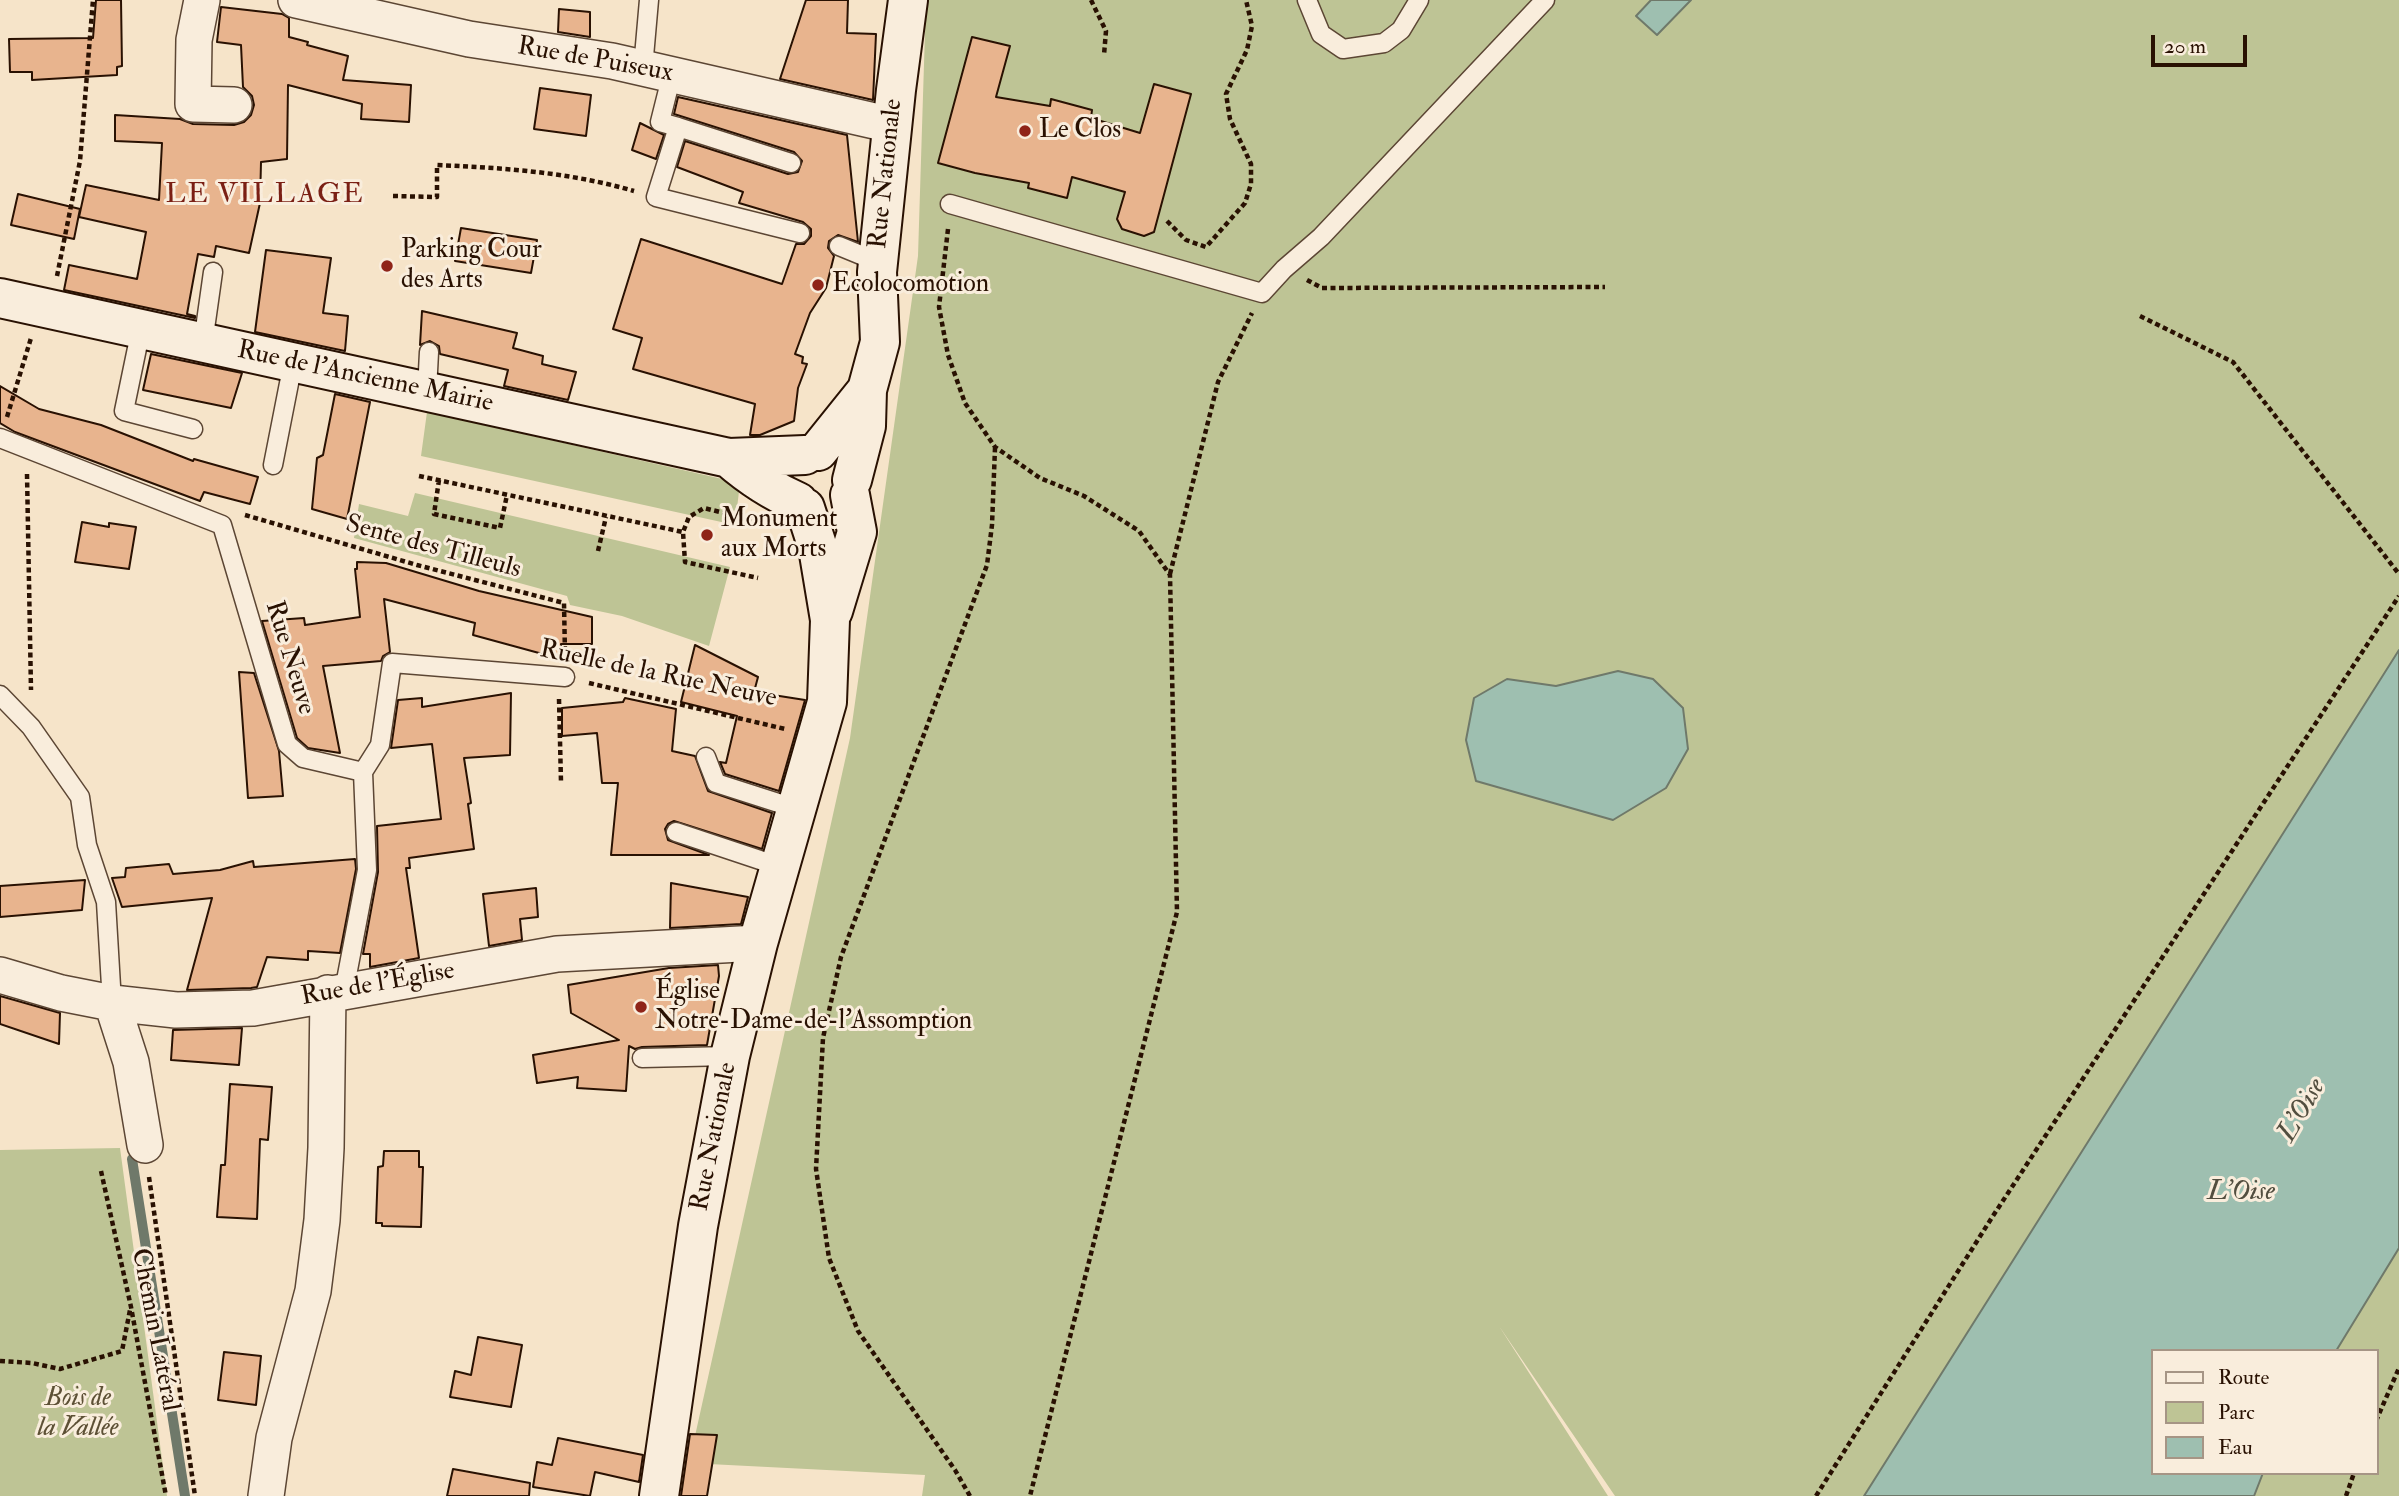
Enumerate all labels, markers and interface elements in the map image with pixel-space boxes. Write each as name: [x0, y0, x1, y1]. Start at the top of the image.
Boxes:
scale bar: [2154, 21, 2250, 65]
street label: Rue de Puiseux: [515, 32, 675, 90]
text: 20 m: [2164, 33, 2206, 60]
street label: Rue Nationale: [864, 97, 910, 251]
place label: Le Clos: [1039, 115, 1121, 147]
marker: Le Clos: [1017, 123, 1033, 139]
district label: LE VILLAGE: [166, 179, 364, 213]
place label: Parking Cour des Arts: [401, 235, 542, 296]
marker: Parking Cour des Arts: [379, 258, 395, 274]
place label: Ecolocomotion: [832, 269, 989, 301]
marker: Ecolocomotion: [810, 277, 826, 293]
street label: Rue de l'Ancienne Mairie: [234, 336, 496, 420]
place label: Monument aux Morts: [721, 504, 837, 566]
street label: Sente des Tilleuls: [342, 510, 524, 586]
marker: Monument aux Morts: [699, 527, 715, 543]
street label: Rue Neuve: [257, 597, 321, 719]
street label: Ruelle de la Rue Neuve: [537, 635, 779, 715]
street label: Rue de l'Église: [299, 956, 457, 1014]
place label: Église Notre-Dame-de-l'Assomption: [655, 976, 972, 1038]
marker: Église Notre-Dame-de-l'Assomption: [633, 999, 649, 1015]
street label: Rue Nationale: [685, 1060, 745, 1214]
water label: L'Oise: [2272, 1073, 2334, 1149]
water label: L’Oise: [2207, 1176, 2275, 1210]
street label: Chemin Latéral: [123, 1246, 185, 1414]
legend: [2150, 1349, 2378, 1475]
text: Route: [2218, 1364, 2269, 1391]
park label: Bois de la Vallée: [38, 1383, 118, 1444]
text: Parc: [2218, 1399, 2255, 1426]
text: Eau: [2218, 1434, 2253, 1461]

